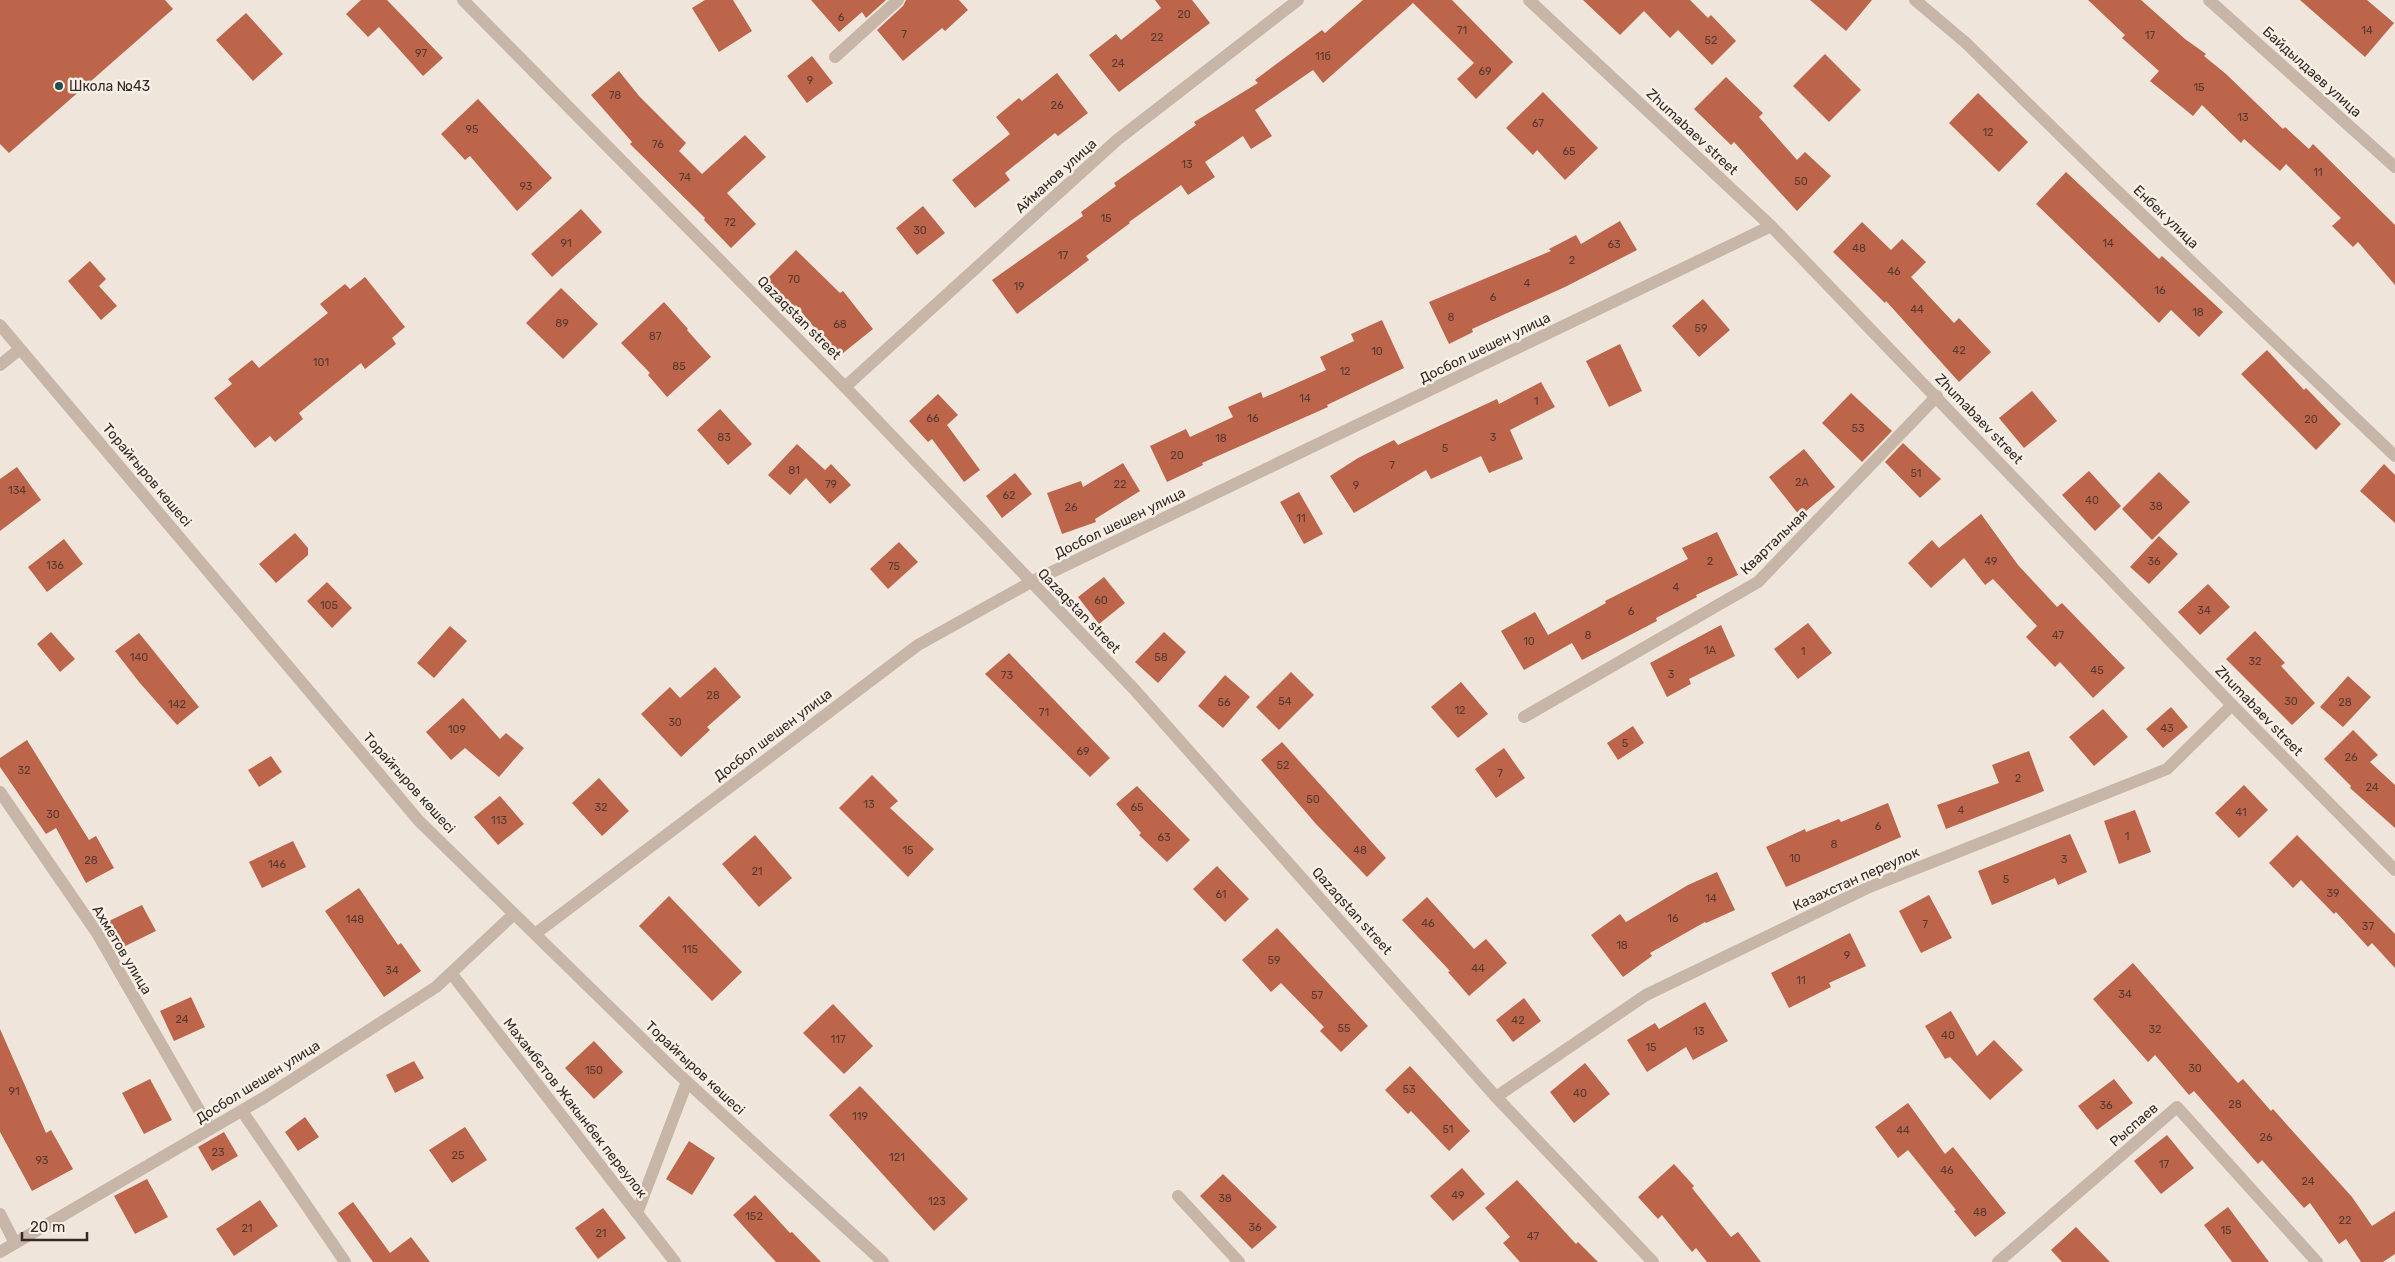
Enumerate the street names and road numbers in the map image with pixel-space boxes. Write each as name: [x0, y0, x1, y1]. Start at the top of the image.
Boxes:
street label: Байдылдаев улица: [2259, 23, 2365, 121]
street label: Zhumabaev street: [1643, 85, 1742, 179]
street label: Айманов улица: [1012, 135, 1100, 217]
street label: Енбек улица: [2130, 182, 2202, 252]
street label: Qazaqstan street: [754, 273, 845, 364]
street label: Досбол шешен улица: [1417, 309, 1553, 387]
street label: Zhumabaev street: [1932, 370, 2027, 468]
street label: Торайғыров көшесі: [99, 420, 195, 530]
street label: Досбол шешен улица: [1052, 484, 1188, 562]
street label: Квартальная: [1737, 506, 1811, 578]
street label: Qazaqstan street: [1034, 565, 1124, 657]
street label: Zhumabaev street: [2212, 662, 2307, 760]
street label: Досбол шешен улица: [711, 685, 835, 785]
street label: Торайғыров көшесі: [359, 729, 459, 837]
street label: Казахстан переулок: [1790, 843, 1922, 915]
street label: Qazaqstan street: [1308, 864, 1396, 959]
street label: Ахметов улица: [89, 902, 155, 998]
street label: Махамбетов Жакынбек переулок: [499, 1015, 651, 1202]
street label: Торайғыров көшесі: [642, 1018, 748, 1118]
street label: Досбол шешен улица: [193, 1037, 323, 1127]
street label: Рыспаев: [2106, 1099, 2162, 1151]

